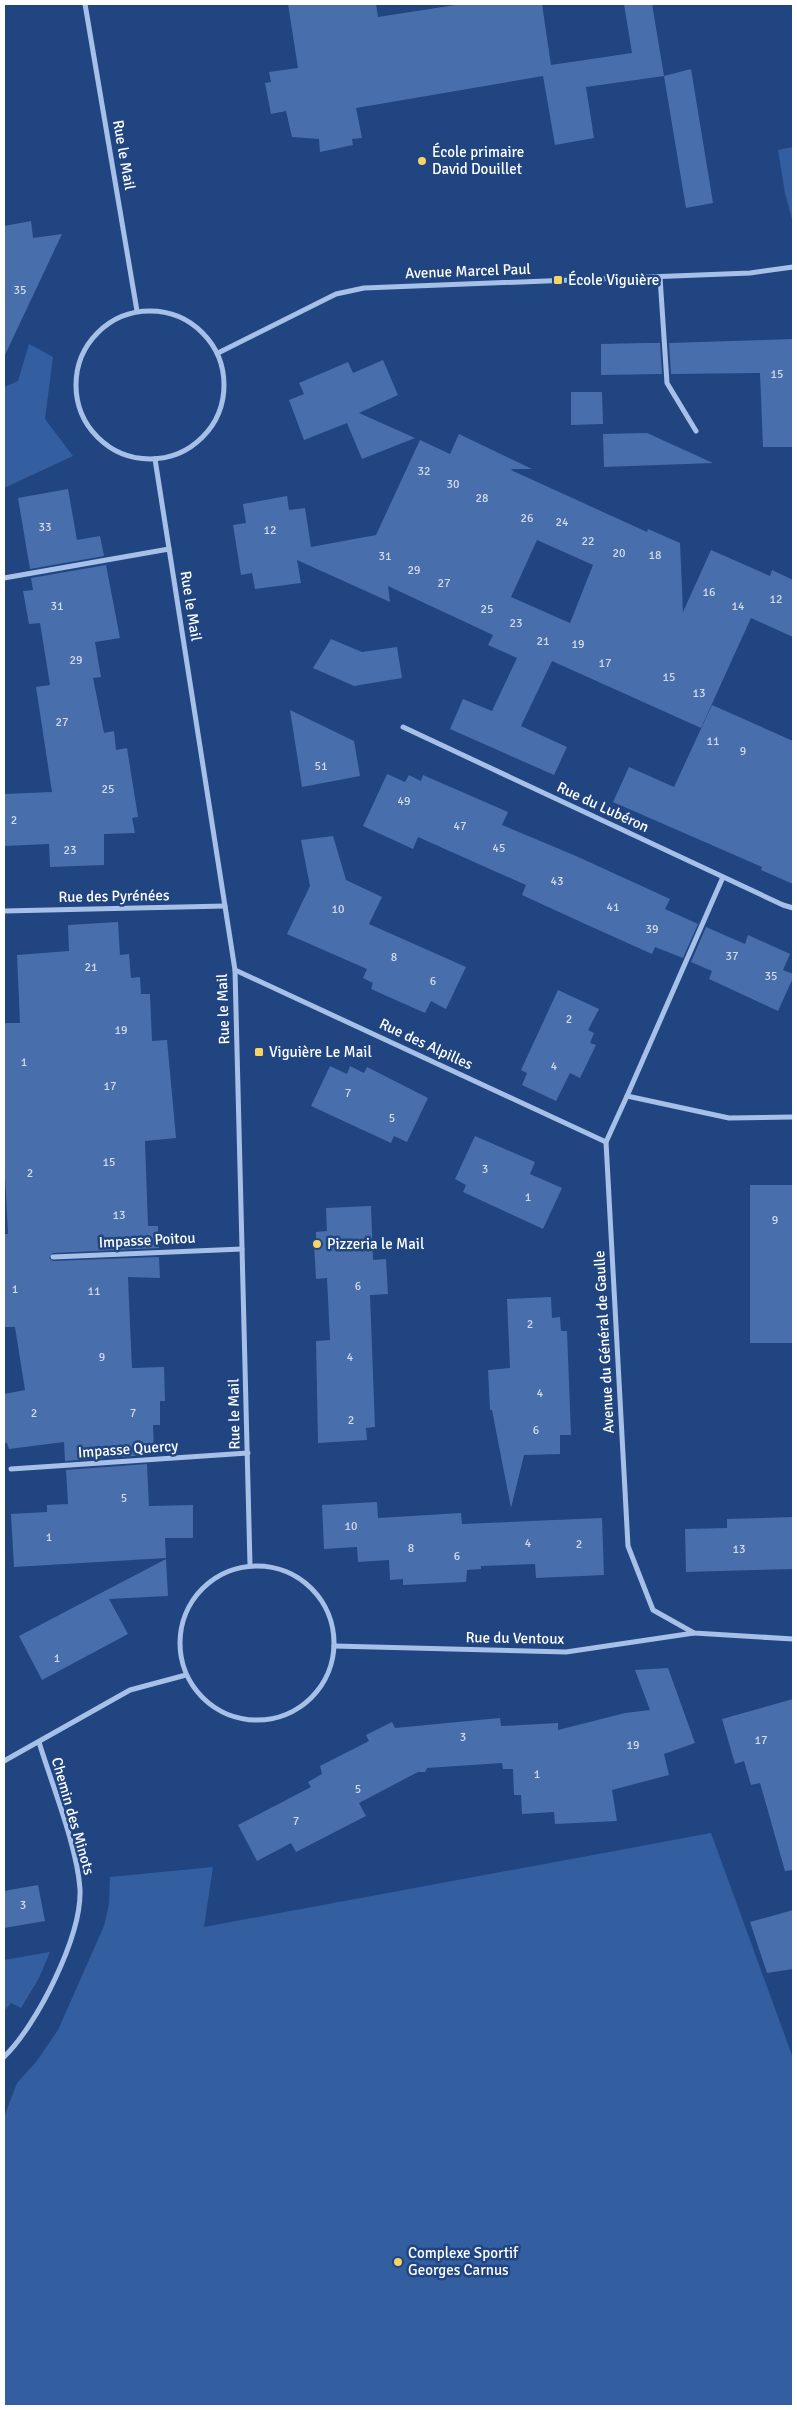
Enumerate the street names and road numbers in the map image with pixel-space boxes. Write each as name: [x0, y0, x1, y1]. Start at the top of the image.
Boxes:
street label: Rue le Mail: [109, 119, 139, 191]
street label: Avenue Marcel Paul: [405, 260, 531, 282]
street label: Rue le Mail: [177, 570, 205, 642]
street label: Rue du Lubéron: [554, 778, 652, 836]
street label: Rue des Pyrénées: [58, 886, 170, 906]
street label: Rue le Mail: [213, 973, 233, 1045]
street label: Rue des Alpilles: [376, 1015, 476, 1074]
street label: Impasse Poitou: [98, 1228, 196, 1252]
street label: Avenue du Général de Gaulle: [590, 1250, 618, 1434]
street label: Rue le Mail: [224, 1378, 244, 1450]
street label: Impasse Quercy: [77, 1437, 179, 1461]
street label: Rue du Ventoux: [466, 1628, 565, 1648]
street label: Chemin des Minots: [48, 1755, 99, 1877]

